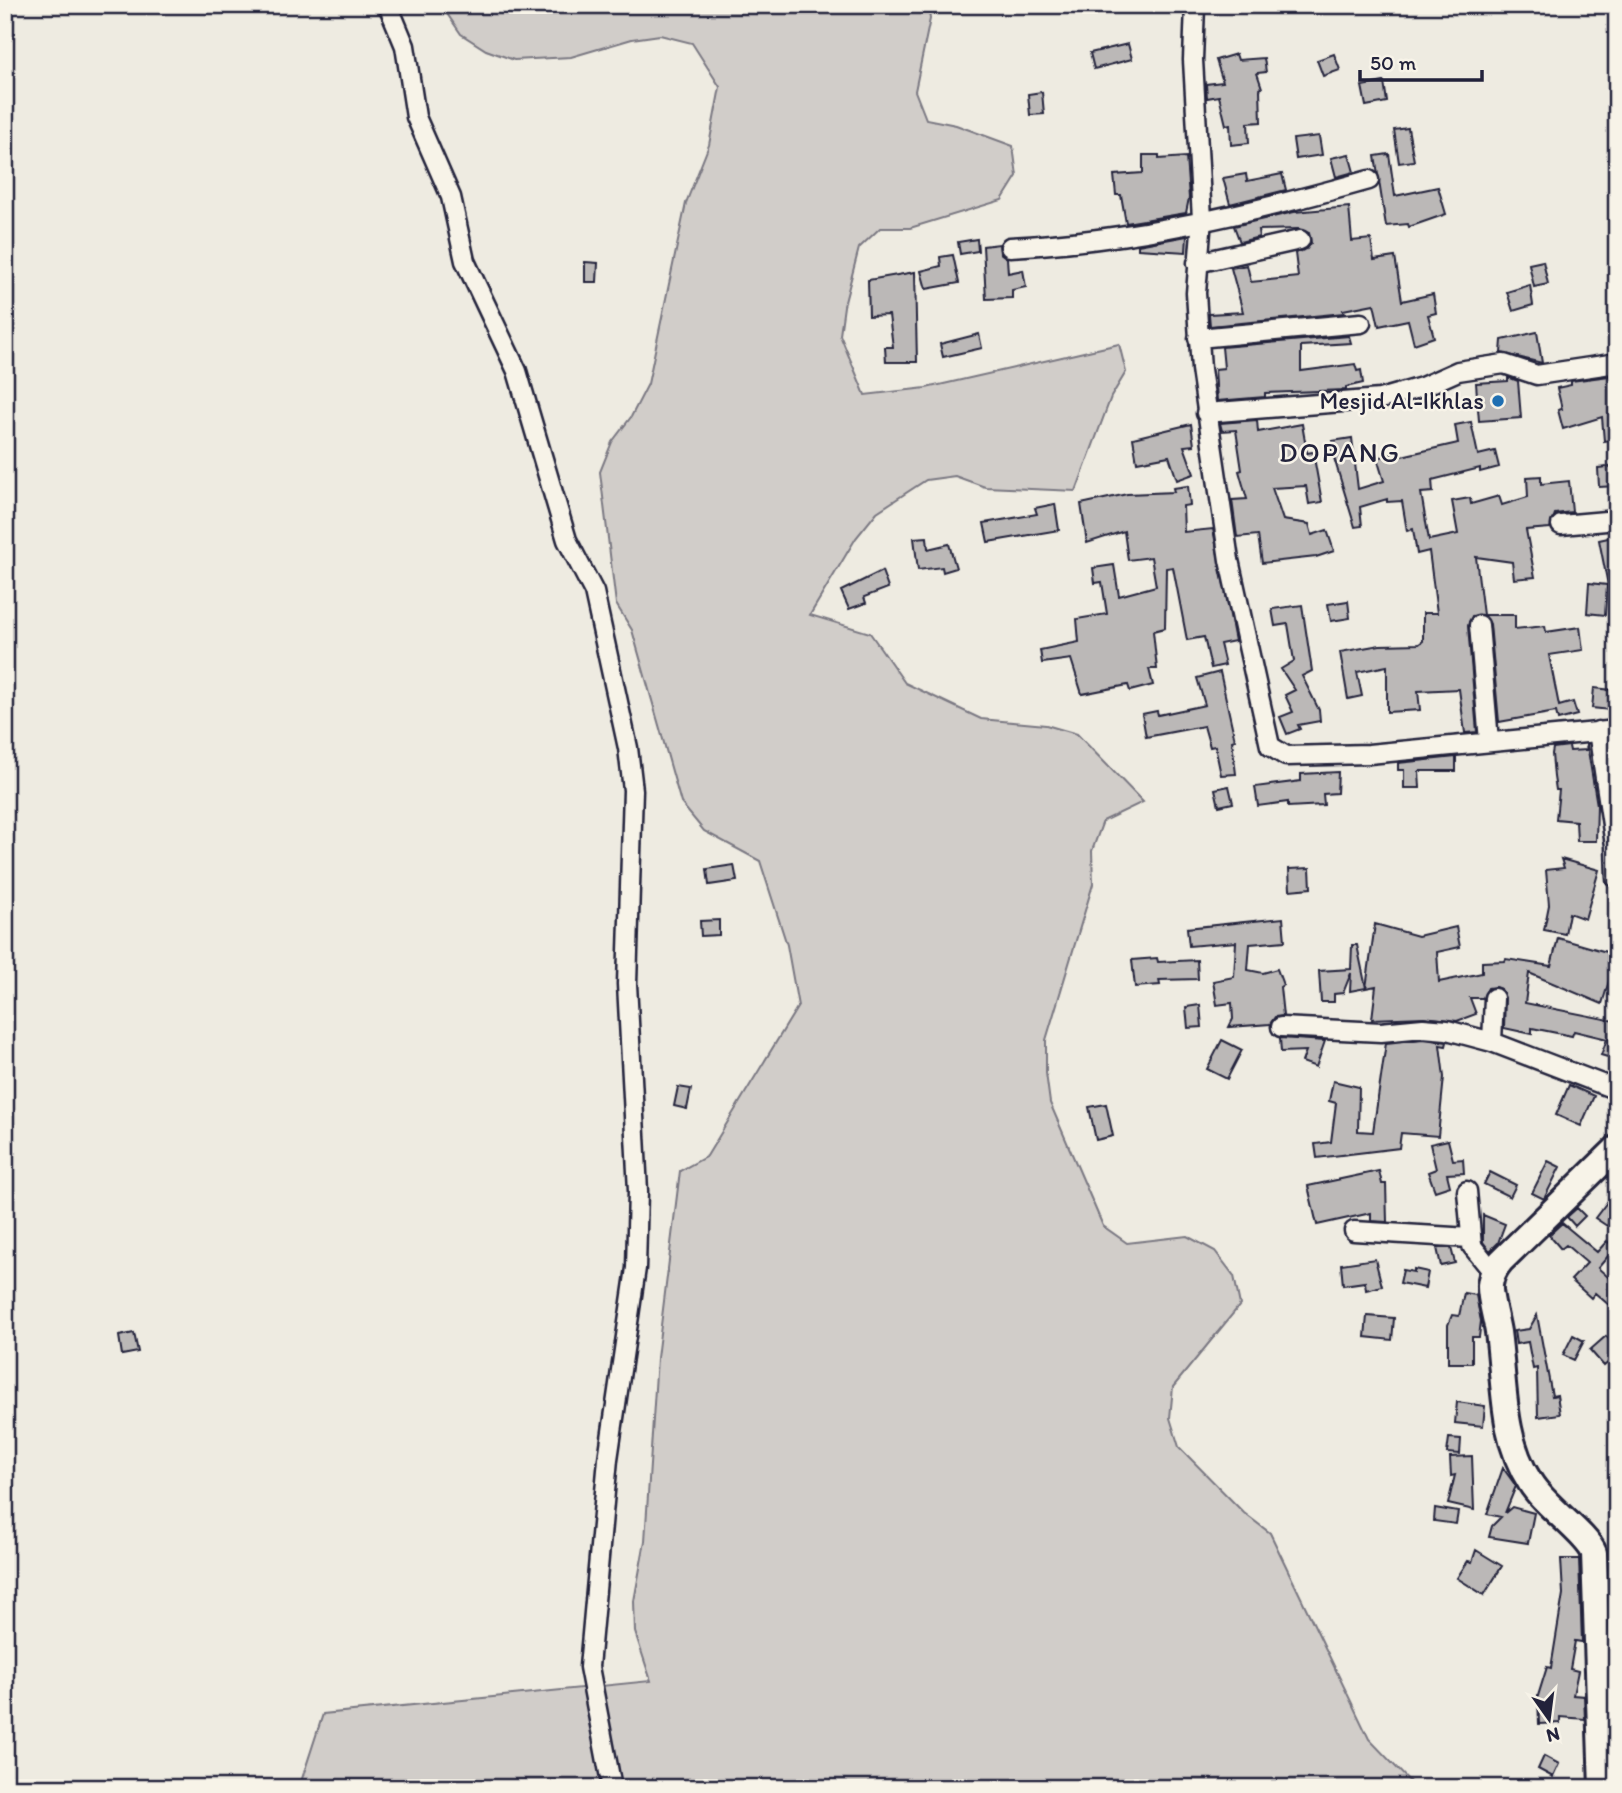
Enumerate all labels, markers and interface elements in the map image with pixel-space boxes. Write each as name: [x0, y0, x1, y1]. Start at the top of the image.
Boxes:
scale bar: [1360, 38, 1482, 82]
text: 50 m: [1370, 50, 1417, 75]
place label: Mesjid Al-Ikhlas: [1319, 386, 1484, 415]
marker: Mesjid Al-Ikhlas: [1490, 393, 1506, 409]
district label: DOPANG: [1279, 435, 1401, 469]
north arrow: [1514, 1685, 1584, 1755]
text: N: [1544, 1722, 1562, 1748]

